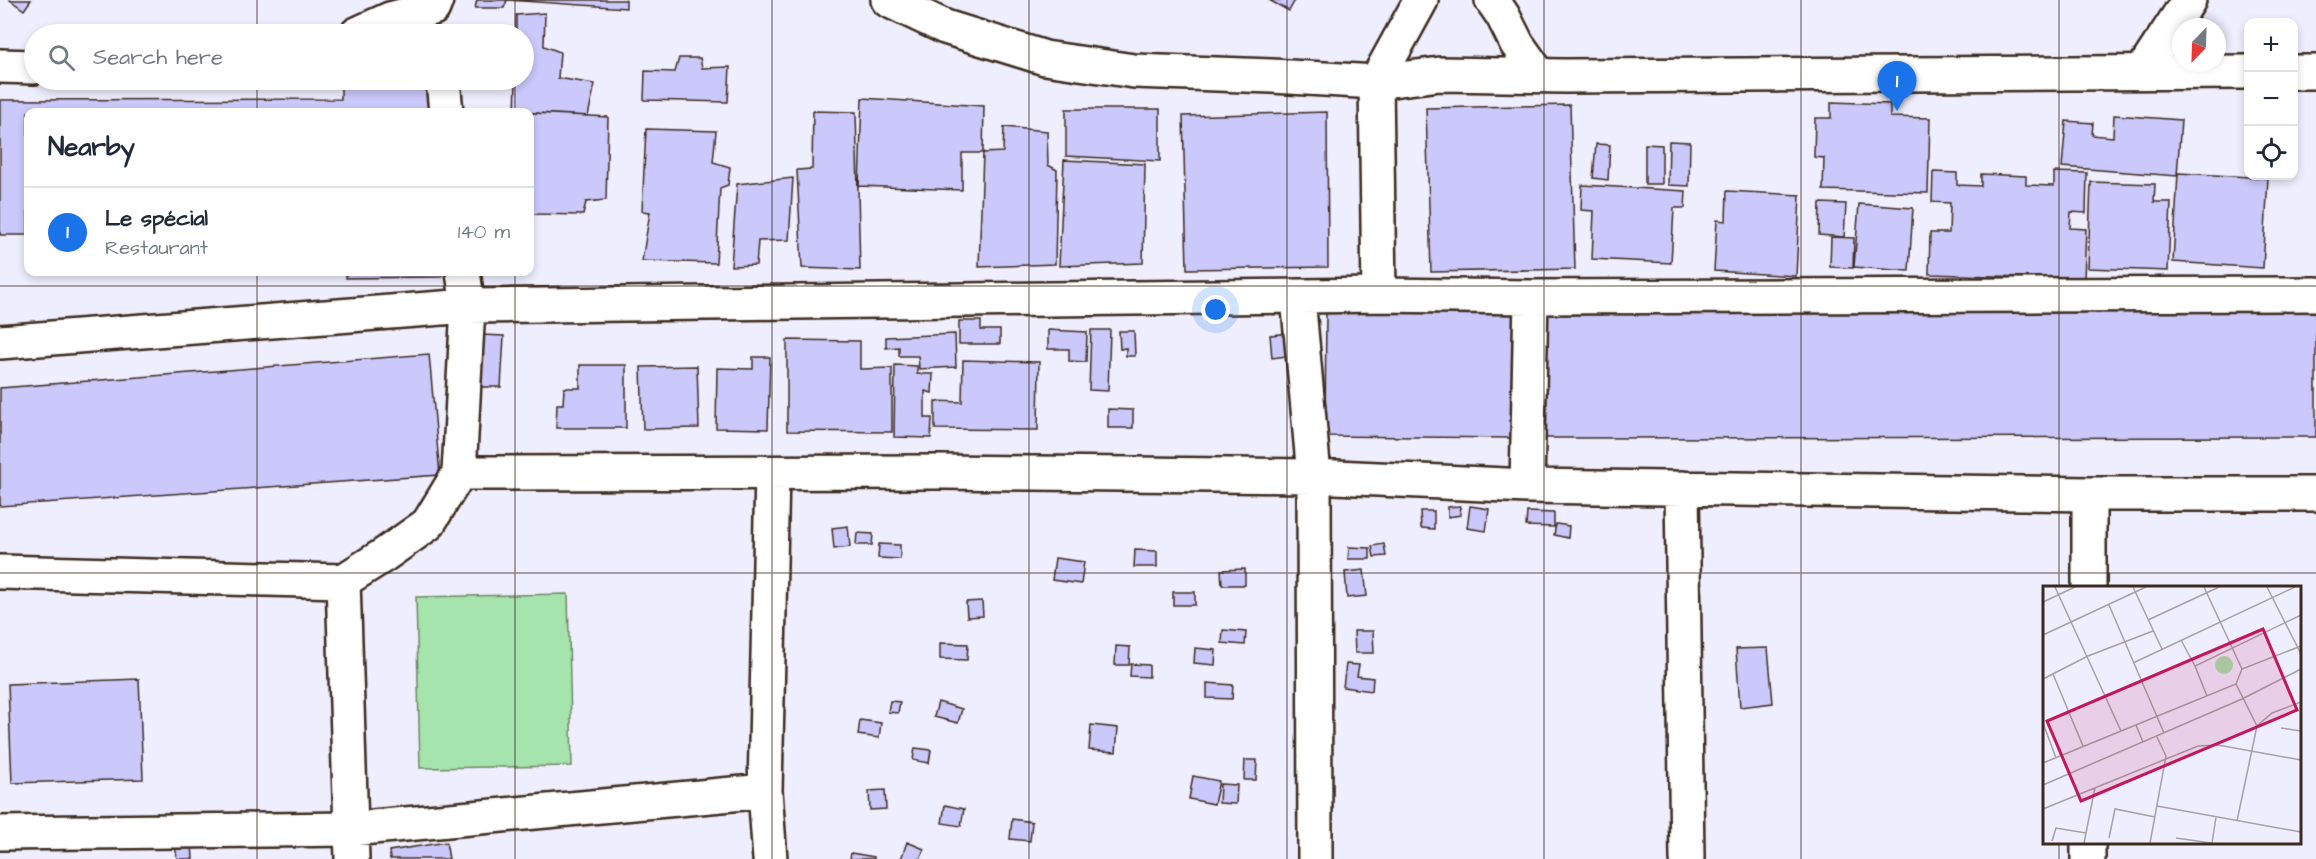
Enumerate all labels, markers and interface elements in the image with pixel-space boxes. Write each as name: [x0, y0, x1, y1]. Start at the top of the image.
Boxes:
north arrow: [2172, 18, 2226, 72]
map controls: [2244, 18, 2298, 180]
button: +: [2244, 18, 2298, 72]
search box: [24, 24, 534, 90]
icon: search: [45, 41, 78, 74]
text: Search here: [93, 42, 223, 73]
pin: 1: [1878, 62, 1916, 111]
button: −: [2244, 72, 2298, 126]
button: locate: [2244, 126, 2298, 180]
text: Nearby: [48, 129, 135, 165]
text: Le spécial: [105, 203, 208, 234]
text: 1: [66, 218, 69, 246]
text: 140 m: [458, 218, 510, 246]
text: Restaurant: [105, 234, 208, 262]
your location: [1201, 295, 1230, 324]
inset map: [2043, 586, 2301, 844]

